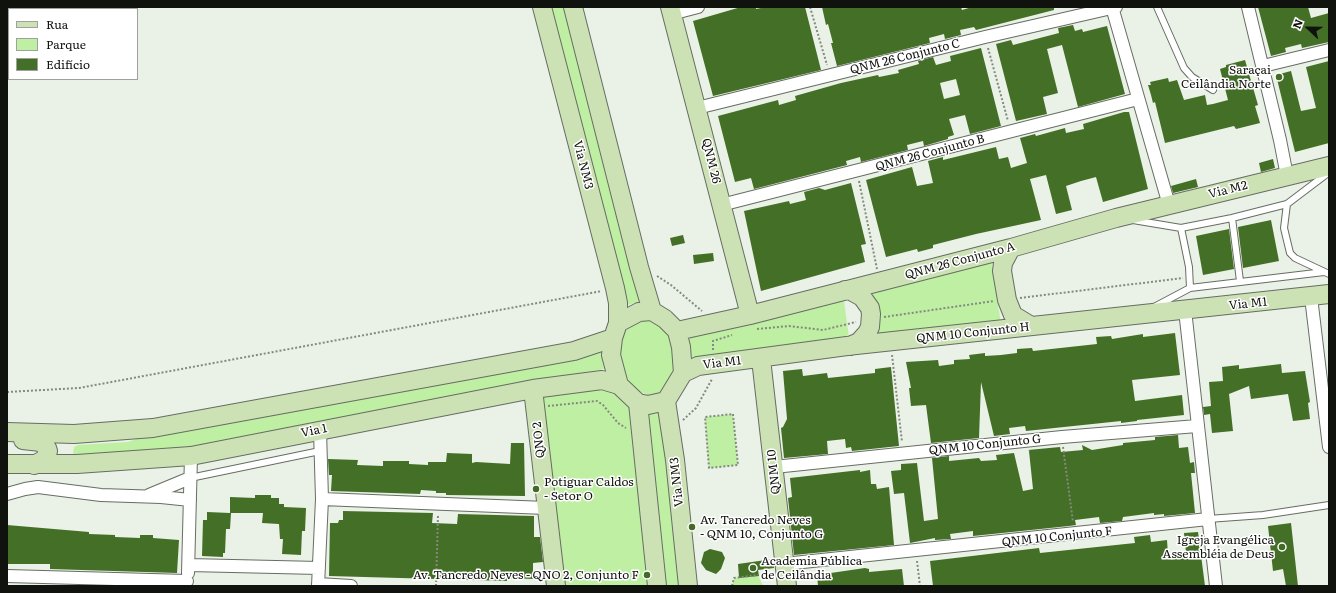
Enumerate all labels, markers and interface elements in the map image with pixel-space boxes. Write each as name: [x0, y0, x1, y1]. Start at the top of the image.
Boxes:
legend: [8, 8, 138, 80]
north arrow: [1288, 8, 1328, 48]
text: Rua: [46, 15, 68, 33]
text: N: [1288, 16, 1306, 31]
text: Parque: [46, 35, 86, 53]
street label: QNM 26 Conjunto C: [849, 36, 961, 78]
text: Edifício: [46, 55, 90, 73]
place label: Saraçai Ceilândia Norte: [1181, 63, 1271, 91]
marker: Saraçai Ceilândia Norte: [1274, 72, 1284, 82]
street label: QNM 26 Conjunto B: [874, 132, 986, 174]
street label: QNM 26: [698, 137, 724, 185]
street label: Via NM3: [570, 139, 596, 191]
street label: Via M2: [1207, 178, 1249, 202]
street label: QNM 26 Conjunto A: [903, 239, 1017, 283]
street label: Via M1: [1228, 295, 1268, 313]
street label: QNM 10 Conjunto H: [916, 320, 1030, 346]
street label: Via M1: [702, 354, 742, 372]
street label: Via 1: [300, 421, 328, 441]
street label: QNO 2: [530, 421, 548, 459]
street label: QNM 10 Conjunto G: [928, 432, 1042, 458]
street label: QNM 10: [764, 449, 784, 495]
street label: Via NM3: [667, 456, 687, 508]
place label: Potiguar Caldos - Setor O: [544, 475, 634, 503]
marker: Potiguar Caldos - Setor O: [531, 484, 541, 494]
place label: Av. Tancredo Neves - QNM 10, Conjunto G: [700, 513, 823, 541]
marker: Av. Tancredo Neves - QNM 10, Conjunto G: [687, 522, 697, 532]
street label: QNM 10 Conjunto F: [1001, 524, 1113, 550]
place label: Igreja Evangélica Assembléia de Deus: [1163, 533, 1274, 561]
marker: Igreja Evangélica Assembléia de Deus: [1277, 542, 1287, 552]
place label: Academia Pública de Ceilândia: [761, 554, 862, 582]
marker: Academia Pública de Ceilândia: [748, 563, 758, 573]
place label: Av. Tancredo Neves - QNO 2, Conjunto F: [413, 568, 639, 582]
marker: Av. Tancredo Neves - QNO 2, Conjunto F: [642, 570, 652, 580]

